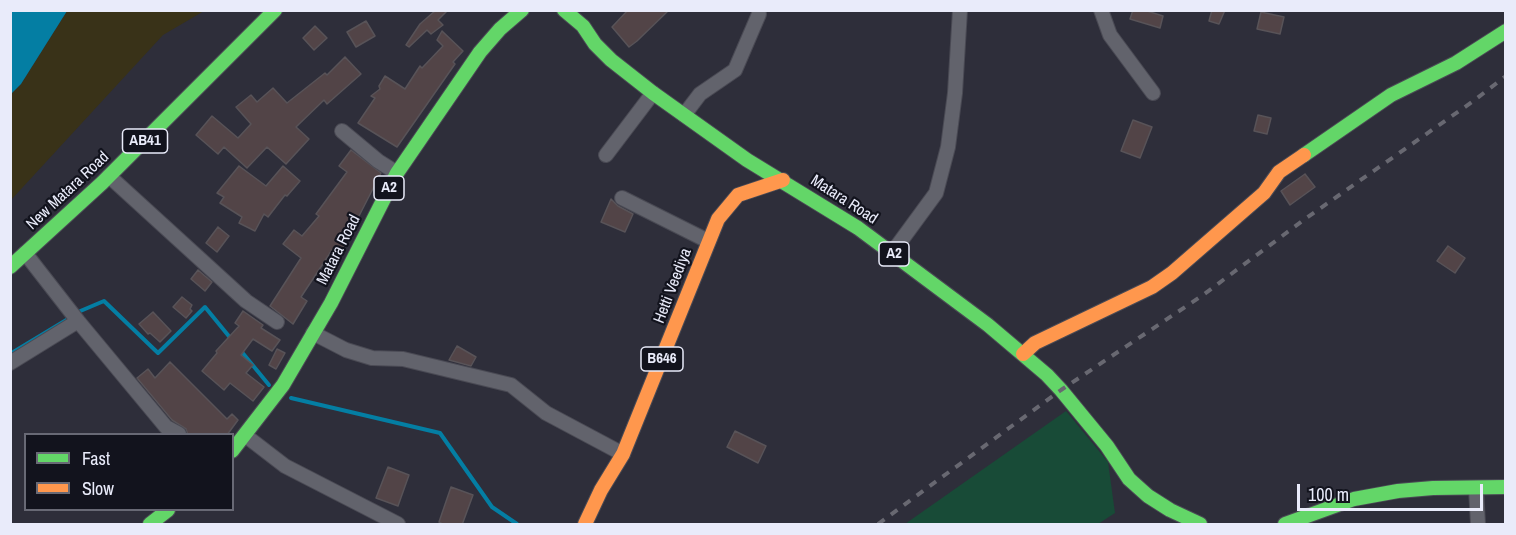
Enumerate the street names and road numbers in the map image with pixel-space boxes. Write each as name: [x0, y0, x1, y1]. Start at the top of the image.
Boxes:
road number: AB41: [122, 129, 168, 153]
street label: New Matara Road: [23, 148, 113, 234]
street label: Matara Road: [807, 171, 881, 229]
road number: A2: [374, 176, 404, 200]
street label: Matara Road: [313, 212, 365, 288]
road number: A2: [879, 242, 909, 266]
street label: Hetti Veediya: [650, 246, 696, 326]
road number: B646: [641, 347, 683, 371]

